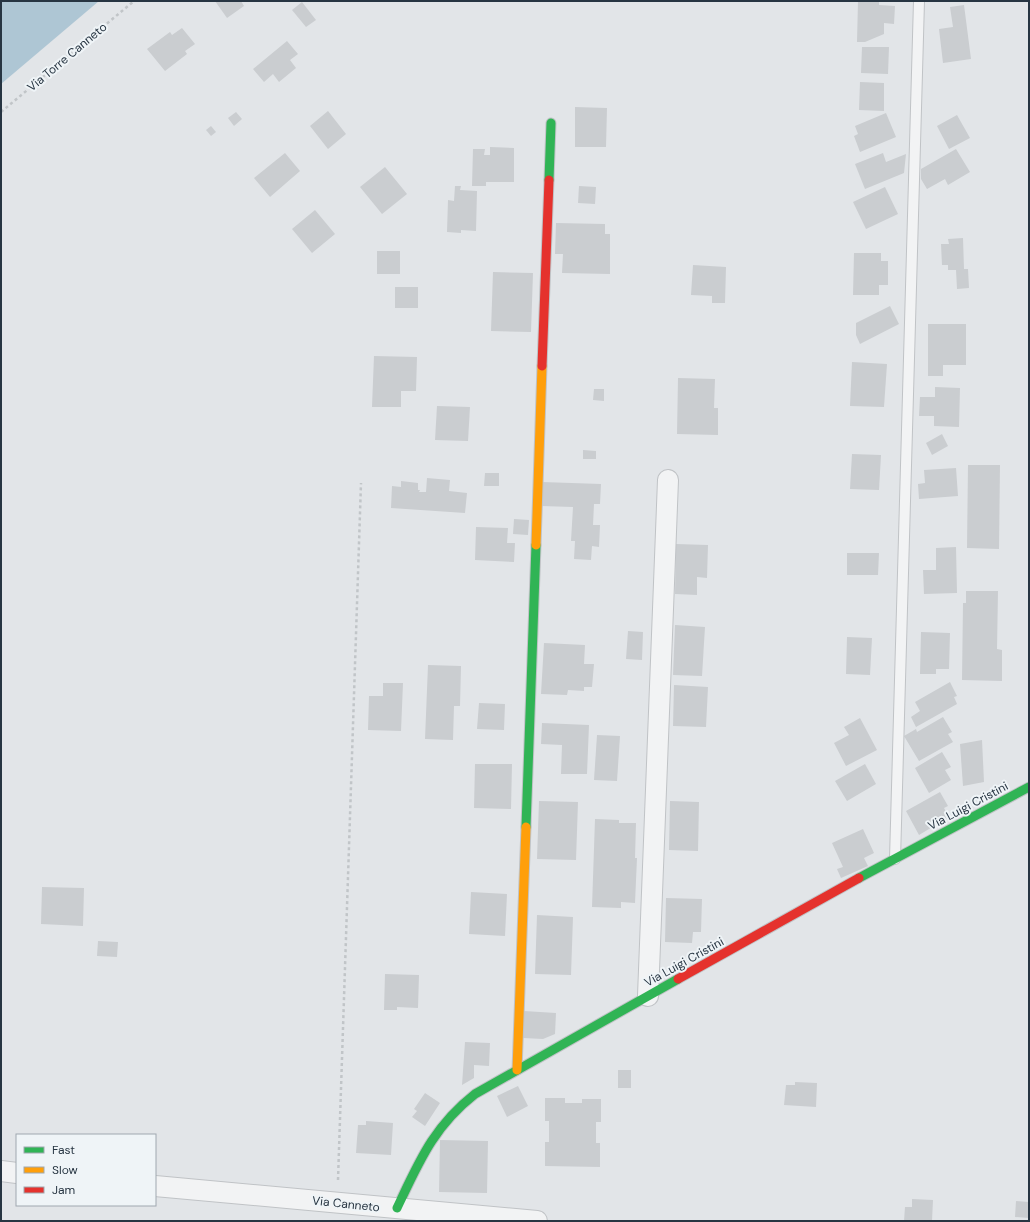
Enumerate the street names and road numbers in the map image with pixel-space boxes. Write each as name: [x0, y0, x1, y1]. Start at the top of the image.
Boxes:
street label: Via Torre Canneto: [24, 19, 110, 95]
street label: Via Luigi Cristini: [925, 778, 1011, 834]
street label: Via Luigi Cristini: [641, 933, 727, 990]
street label: Via Canneto: [311, 1192, 381, 1216]

